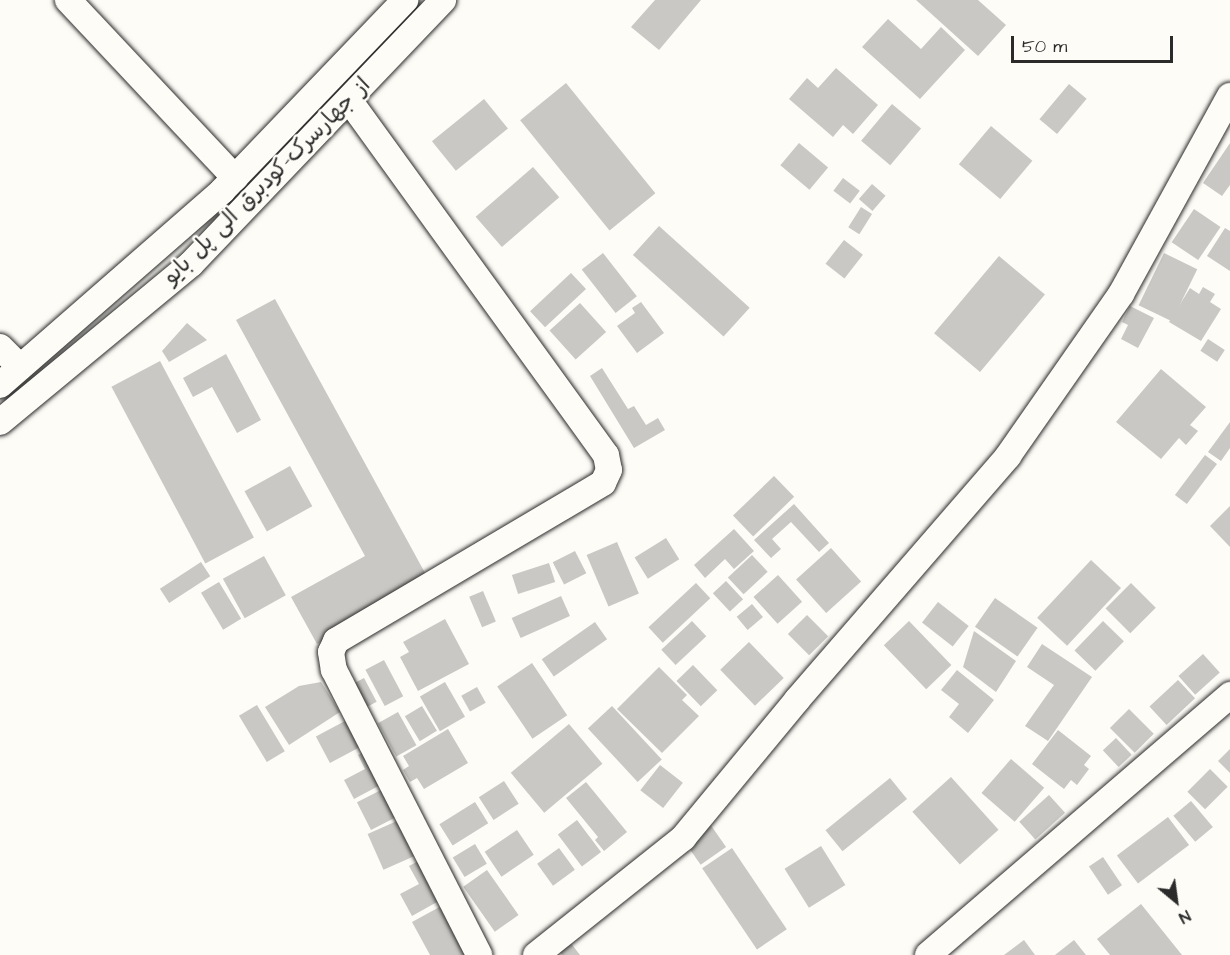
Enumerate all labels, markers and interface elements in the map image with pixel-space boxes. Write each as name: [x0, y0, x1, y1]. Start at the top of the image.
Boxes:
scale bar: [1014, 24, 1176, 62]
text: 50 m: [1022, 34, 1067, 59]
street label: از جهارسرک-کودبرق الی پل بایو: [158, 72, 376, 290]
north arrow: [1146, 871, 1206, 931]
text: N: [1175, 905, 1194, 929]

